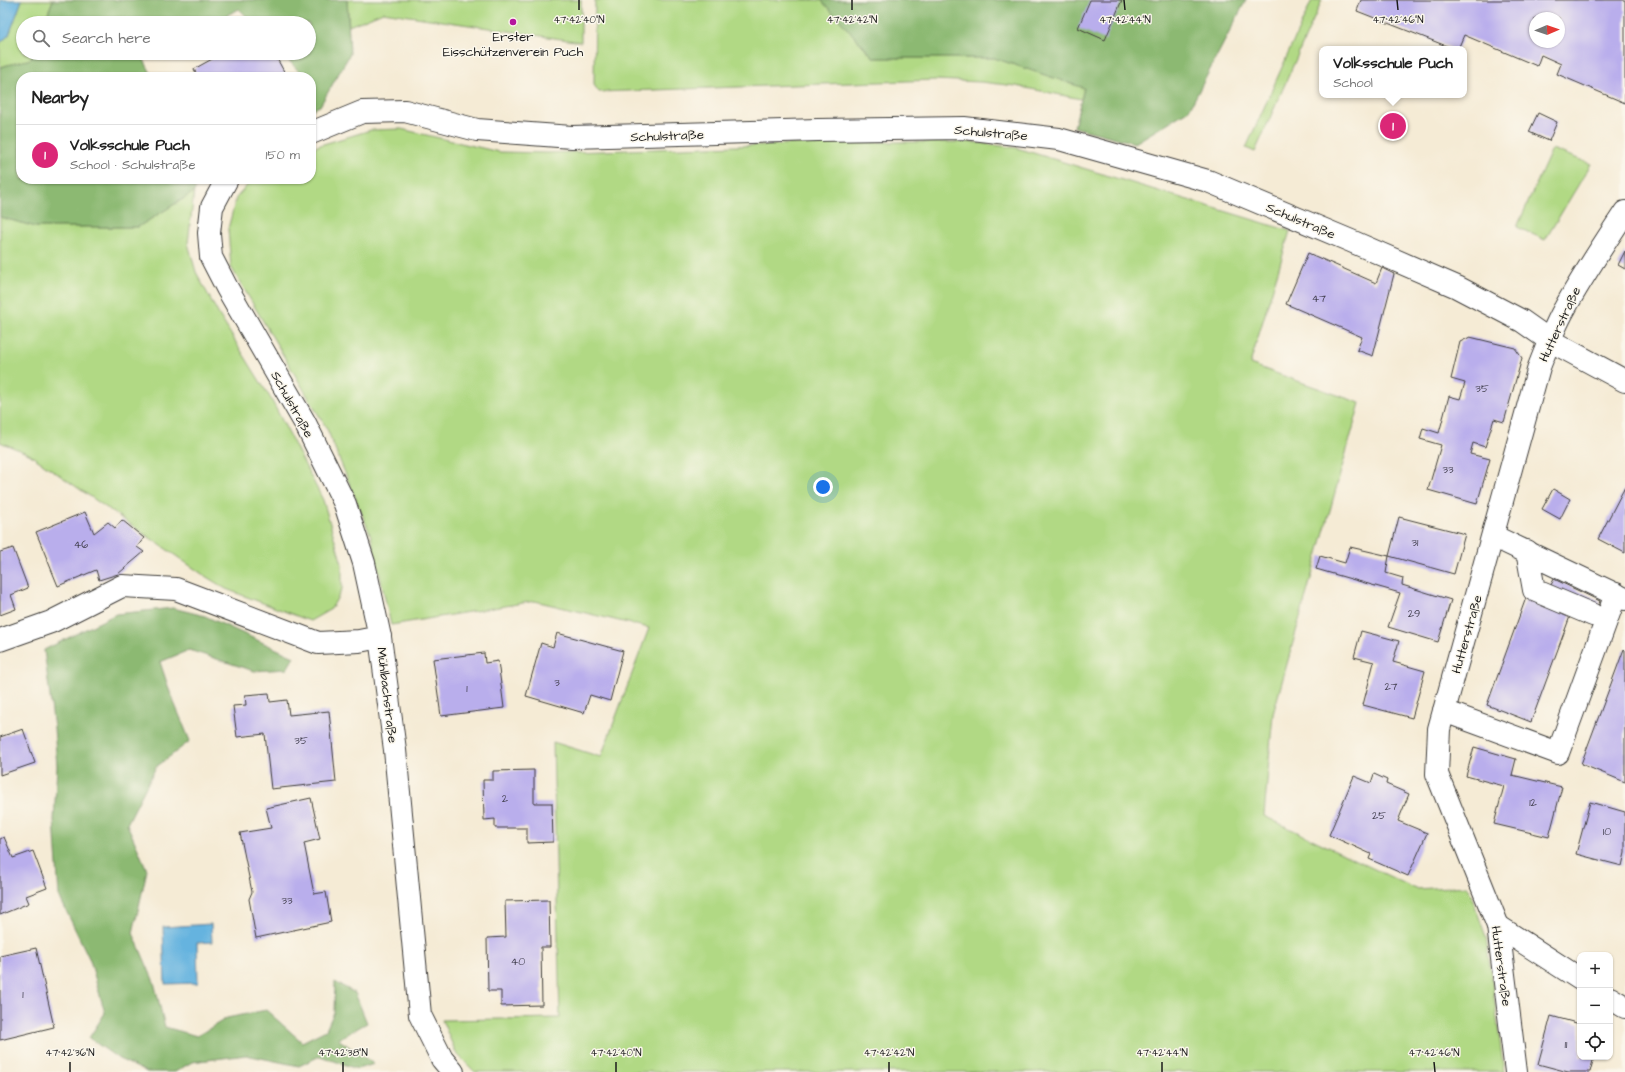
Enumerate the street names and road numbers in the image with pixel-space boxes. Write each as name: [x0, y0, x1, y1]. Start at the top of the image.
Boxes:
street label: Schulstraße: [954, 121, 1028, 145]
street label: Schulstraße: [630, 126, 704, 146]
street label: Schulstraße: [1263, 198, 1338, 244]
street label: Hutterstraße: [1535, 284, 1585, 365]
street label: Schulstraße: [266, 368, 318, 441]
street label: Hutterstraße: [1447, 593, 1487, 676]
street label: Mühlbachstraße: [372, 646, 402, 744]
street label: Hutterstraße: [1486, 925, 1516, 1008]

